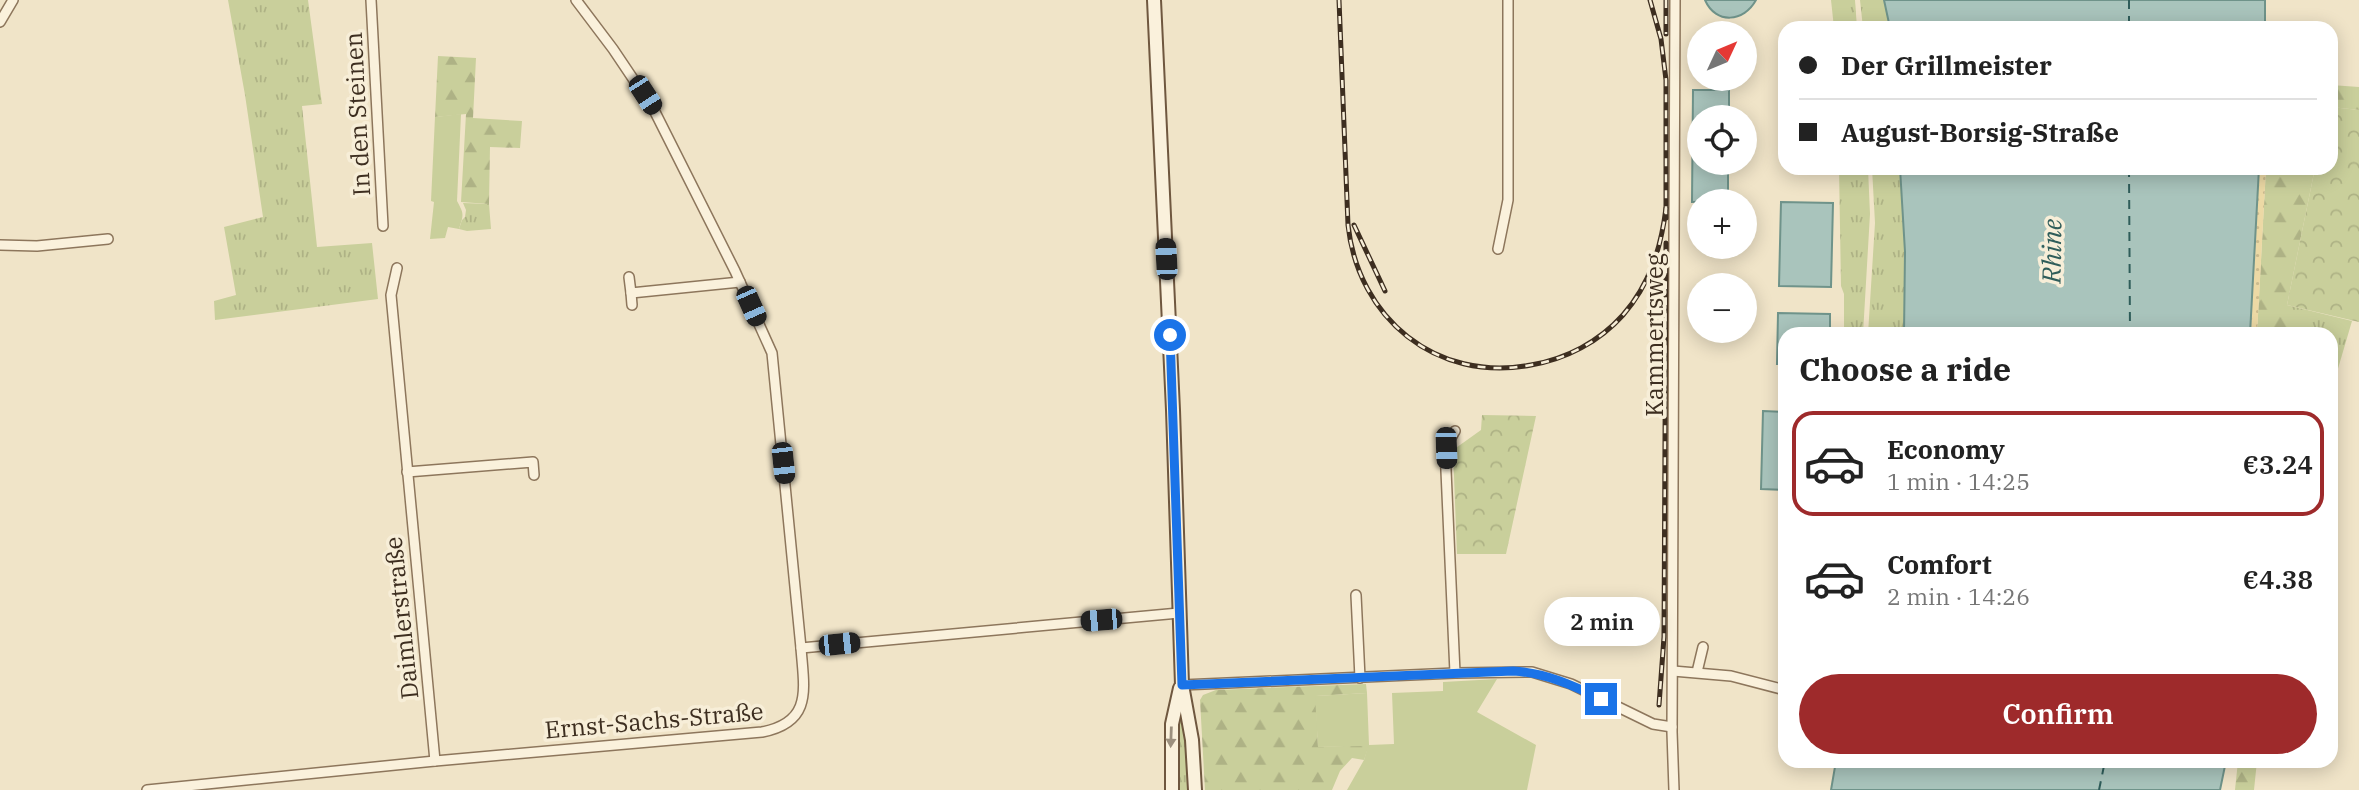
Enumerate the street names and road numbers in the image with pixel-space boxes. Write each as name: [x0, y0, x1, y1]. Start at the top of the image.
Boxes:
street label: In den Steinen: [337, 31, 377, 197]
street label: Kammertsweg: [1638, 253, 1670, 417]
street label: Daimlerstraße: [377, 535, 425, 701]
street label: Ernst-Sachs-Straße: [543, 695, 765, 746]

